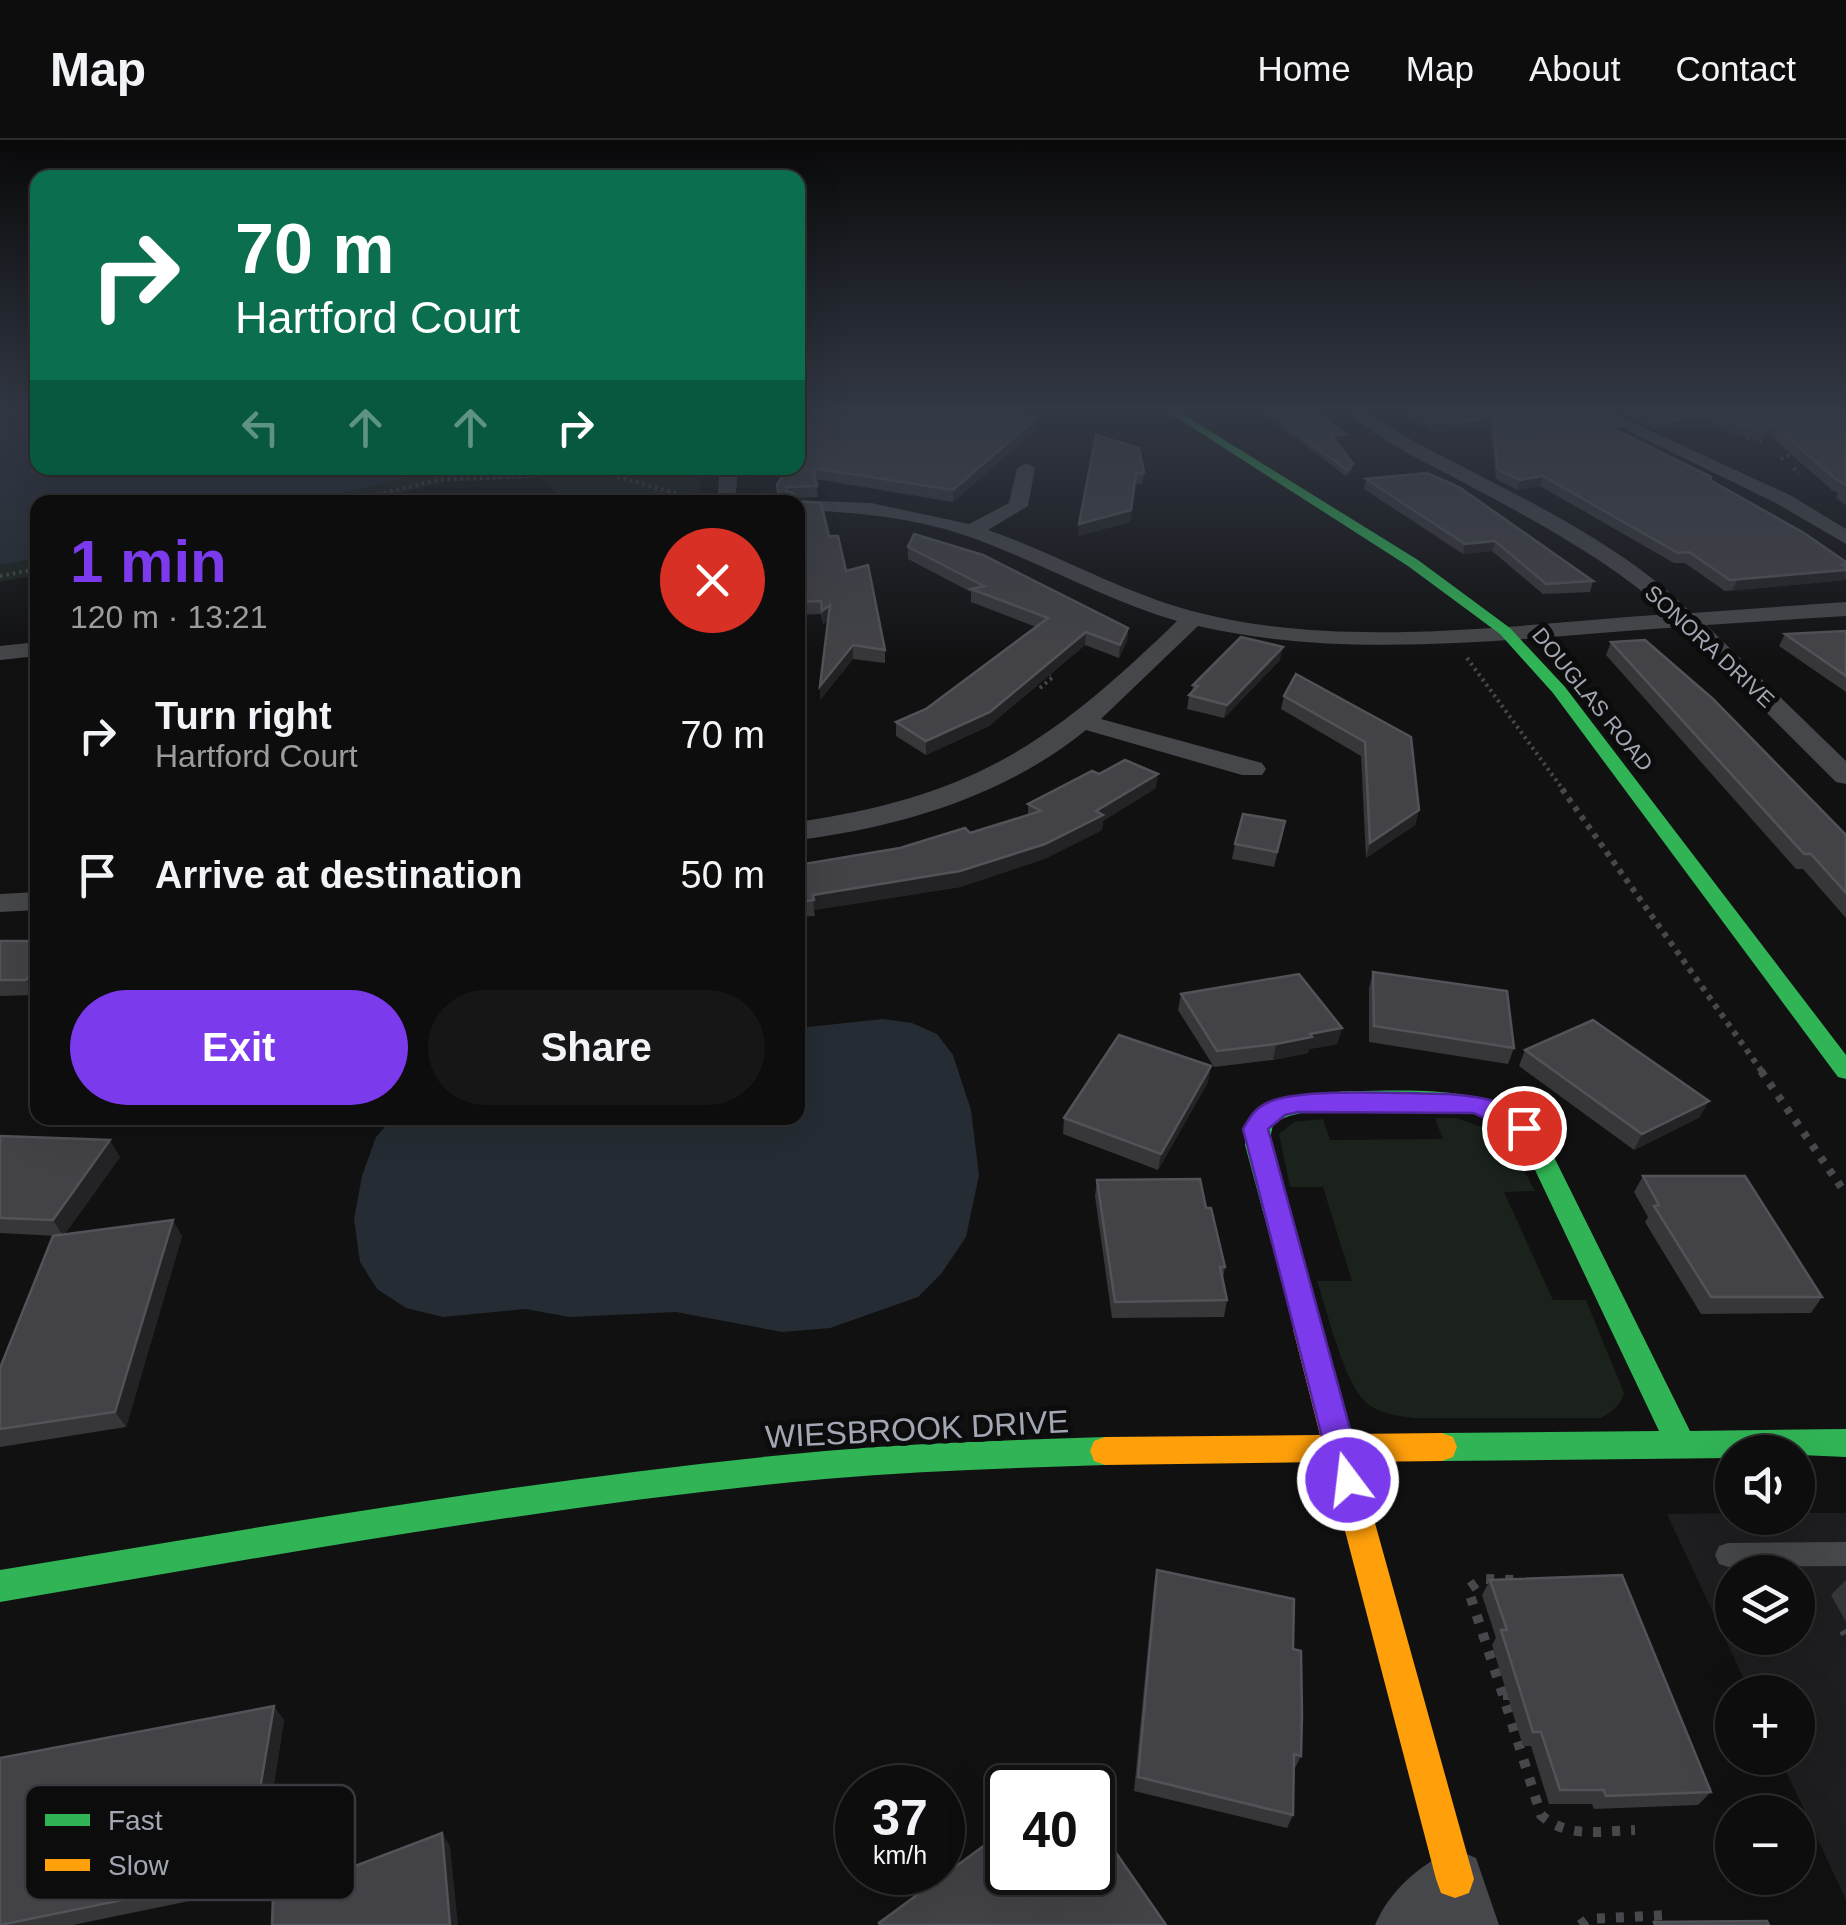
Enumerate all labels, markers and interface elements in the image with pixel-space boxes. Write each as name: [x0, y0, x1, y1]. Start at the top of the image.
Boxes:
text: Map: [50, 43, 146, 96]
text: Home: [1257, 49, 1351, 88]
text: Map: [1406, 49, 1474, 88]
text: About: [1529, 49, 1620, 88]
text: Contact: [1675, 49, 1796, 88]
icon: right: [70, 210, 200, 340]
text: 70 m: [235, 210, 395, 288]
text: Hartford Court: [235, 292, 520, 343]
icon: left: [233, 400, 288, 455]
icon: ahead: [338, 400, 393, 455]
icon: ahead: [443, 400, 498, 455]
icon: right: [548, 400, 603, 455]
text: 1 min: [70, 528, 227, 595]
button: close: [660, 528, 765, 633]
street label: SONORA DRIVE: [1640, 580, 1779, 713]
text: 120 m · 13:21: [70, 599, 267, 635]
street label: DOUGLAS ROAD: [1527, 623, 1658, 776]
text: Turn right: [155, 695, 332, 737]
icon: right: [70, 708, 125, 763]
text: 70 m: [681, 714, 765, 756]
text: Hartford Court: [155, 738, 358, 774]
icon: arrive: [70, 848, 125, 903]
text: Arrive at destination: [155, 854, 522, 896]
text: 50 m: [681, 854, 765, 896]
button: Exit: [70, 990, 408, 1105]
button: Share: [428, 990, 765, 1105]
pin: [1482, 1086, 1567, 1171]
icon: arrive: [1497, 1101, 1552, 1156]
street label: WIESBROOK DRIVE: [764, 1403, 1070, 1455]
position arrow: [1296, 1428, 1400, 1532]
map controls: [1715, 1435, 1815, 1895]
button: sound: [1715, 1435, 1815, 1535]
button: layers: [1715, 1555, 1815, 1655]
button: +: [1715, 1675, 1815, 1775]
speed limit sign: 40: [985, 1765, 1115, 1895]
legend: [25, 1785, 355, 1900]
text: 37: [872, 1790, 928, 1846]
button: −: [1715, 1795, 1815, 1895]
text: Fast: [108, 1805, 163, 1836]
text: km/h: [873, 1841, 927, 1869]
text: Slow: [108, 1850, 169, 1881]

